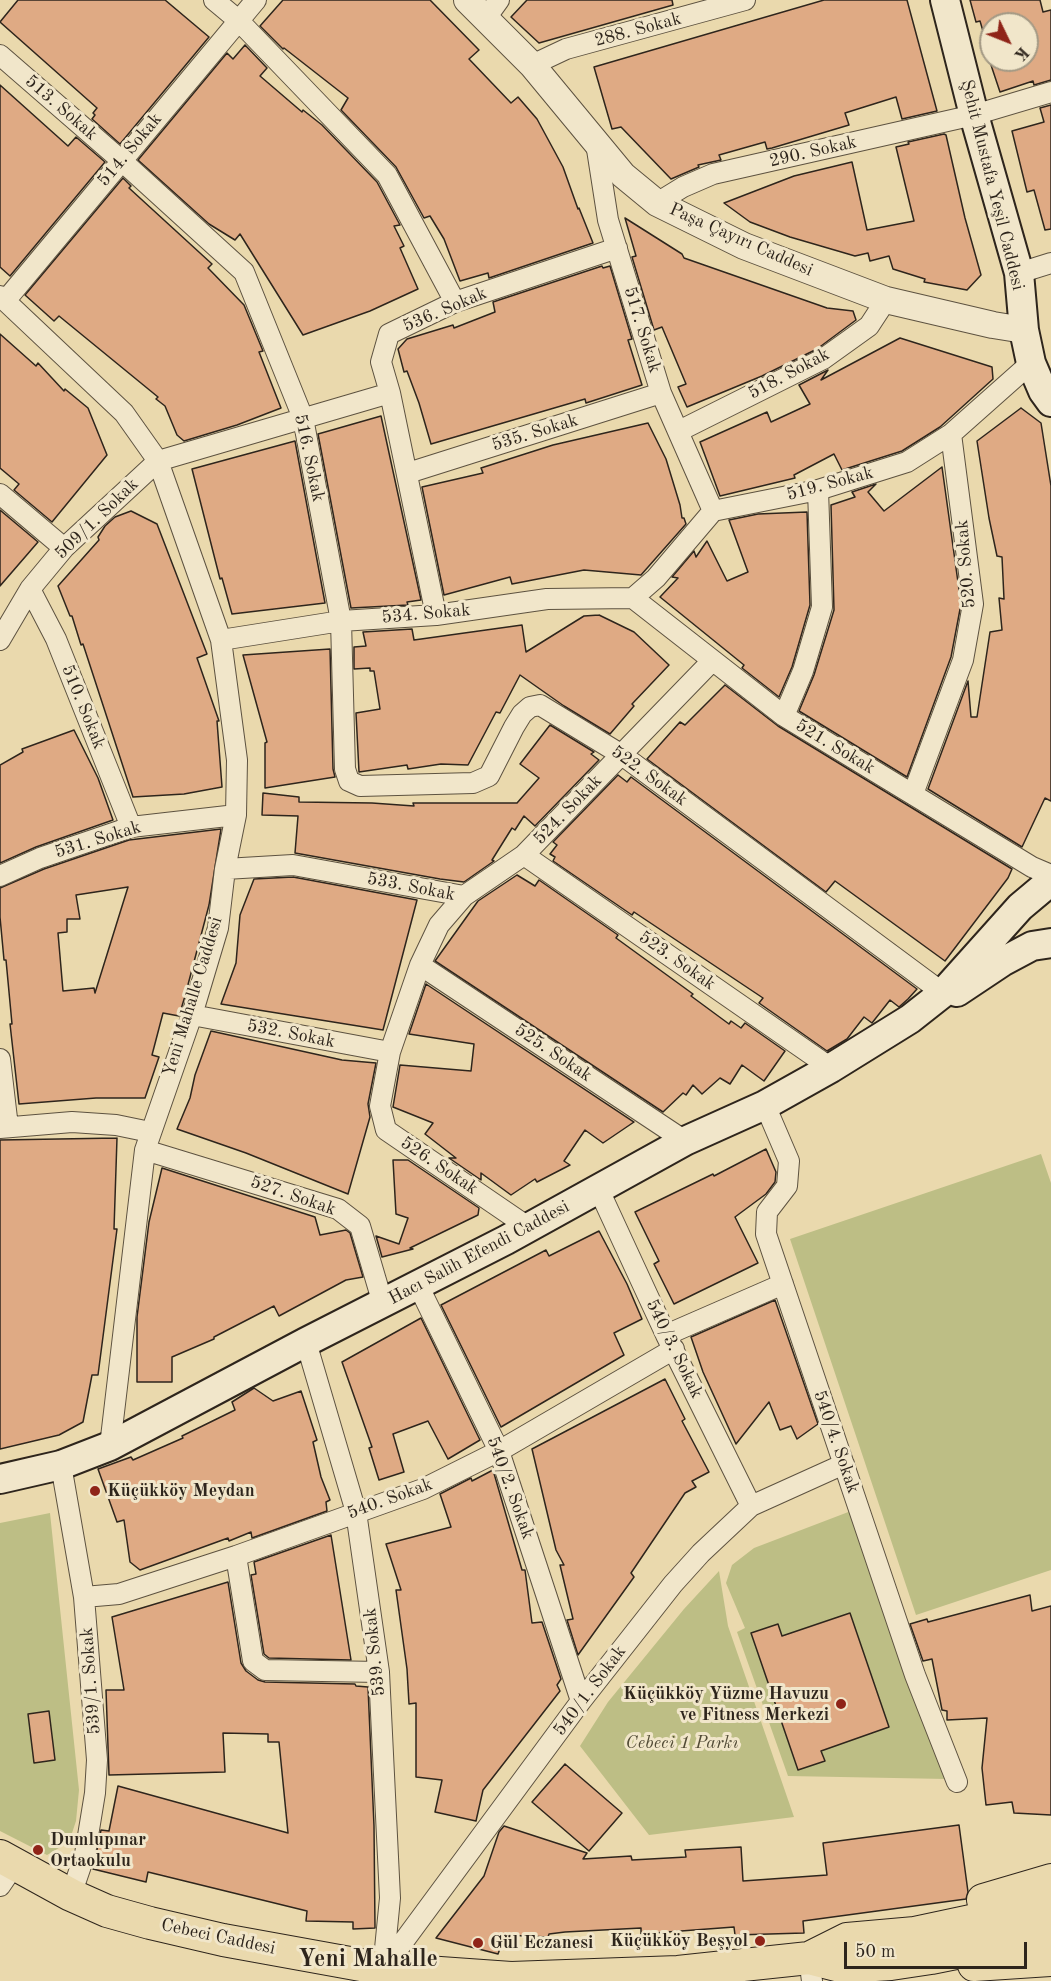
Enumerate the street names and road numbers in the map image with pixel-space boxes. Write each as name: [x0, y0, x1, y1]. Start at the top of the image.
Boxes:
street label: 288. Sokak: [592, 8, 684, 52]
street label: 513. Sokak: [20, 71, 102, 145]
street label: Şehit Mustafa Yeşil Caddesi: [955, 77, 1029, 293]
street label: 514. Sokak: [93, 109, 167, 191]
street label: 290. Sokak: [767, 131, 859, 173]
street label: Paşa Çayırı Caddesi: [666, 199, 816, 281]
street label: 536. Sokak: [400, 283, 490, 337]
street label: 517. Sokak: [619, 284, 665, 376]
street label: 518. Sokak: [745, 344, 833, 404]
street label: 535. Sokak: [489, 410, 581, 456]
street label: 516. Sokak: [289, 412, 329, 504]
street label: 519. Sokak: [784, 462, 876, 506]
street label: 509/1. Sokak: [51, 474, 143, 564]
street label: 520. Sokak: [951, 519, 981, 609]
street label: 534. Sokak: [381, 599, 471, 629]
street label: 510. Sokak: [56, 662, 110, 752]
street label: 521. Sokak: [791, 715, 879, 779]
street label: 522. Sokak: [607, 741, 691, 811]
street label: 524. Sokak: [529, 770, 607, 850]
street label: 531. Sokak: [52, 817, 144, 863]
street label: 533. Sokak: [365, 868, 457, 906]
street label: Yeni Mahalle Caddesi: [158, 914, 228, 1080]
street label: 523. Sokak: [634, 927, 720, 995]
street label: 532. Sokak: [245, 1015, 337, 1053]
street label: 525. Sokak: [510, 1019, 596, 1087]
street label: 526. Sokak: [396, 1132, 482, 1200]
street label: 527. Sokak: [247, 1171, 339, 1221]
street label: Hacı Salih Efendi Caddesi: [385, 1196, 573, 1310]
street label: 540/3. Sokak: [641, 1296, 707, 1402]
street label: 540/4. Sokak: [808, 1388, 864, 1496]
street label: 540/2. Sokak: [481, 1434, 539, 1542]
street label: 540. Sokak: [344, 1474, 436, 1524]
street label: 539. Sokak: [360, 1607, 390, 1697]
street label: 539/1. Sokak: [76, 1627, 106, 1735]
street label: 540/1. Sokak: [549, 1642, 631, 1740]
street label: Cebeci Caddesi: [159, 1914, 277, 1960]

